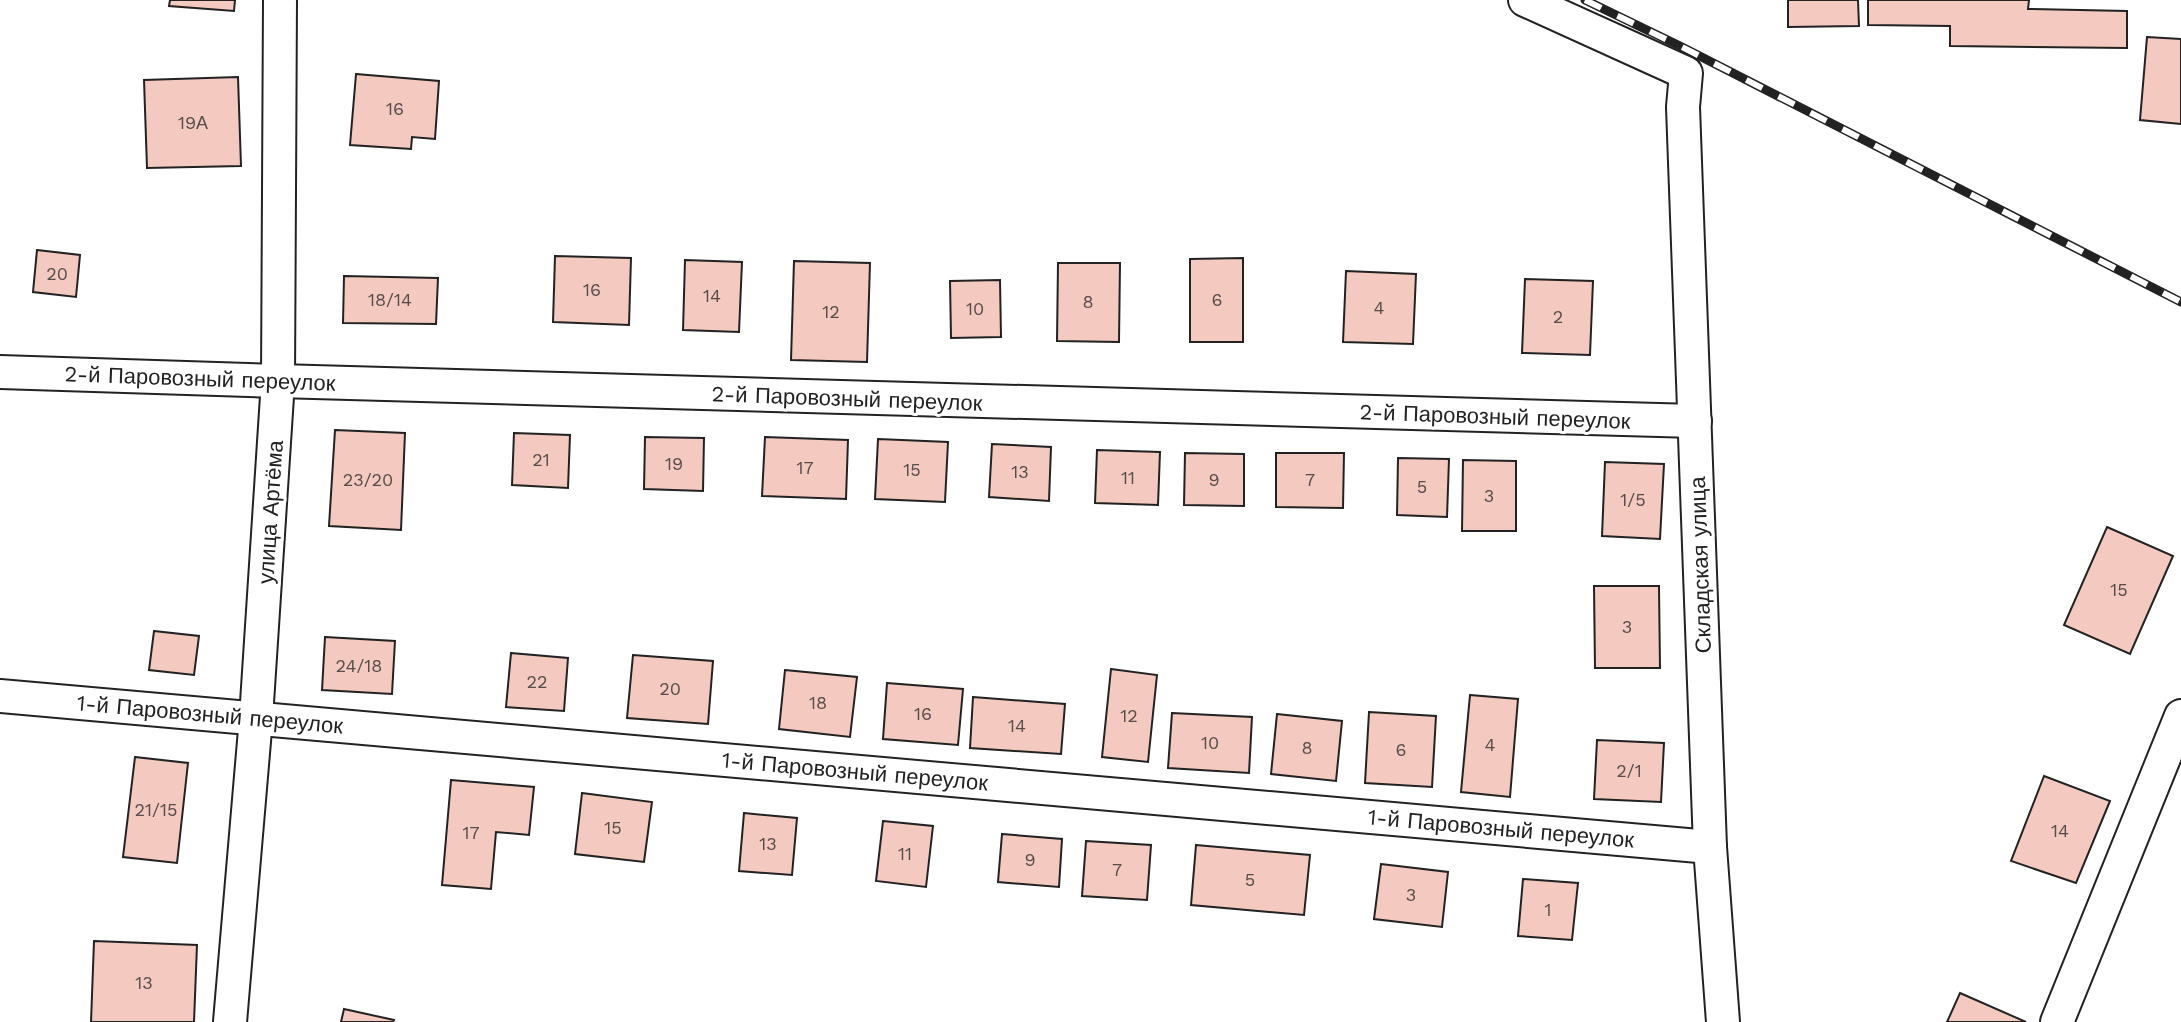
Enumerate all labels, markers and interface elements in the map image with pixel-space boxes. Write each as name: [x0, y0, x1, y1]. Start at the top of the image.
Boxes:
house number: 16: [386, 98, 404, 119]
house number: 19А: [178, 112, 208, 133]
house number: 20: [46, 263, 68, 284]
house number: 16: [583, 279, 601, 300]
house number: 14: [703, 285, 721, 306]
house number: 18/14: [368, 289, 412, 310]
house number: 6: [1212, 289, 1222, 310]
house number: 8: [1082, 291, 1094, 312]
house number: 4: [1374, 297, 1385, 318]
house number: 10: [966, 298, 984, 319]
house number: 12: [822, 301, 840, 322]
house number: 2: [1553, 306, 1563, 327]
street label: 2-й Паровозный переулок: [64, 361, 336, 396]
street label: 2-й Паровозный переулок: [711, 381, 983, 416]
street label: 2-й Паровозный переулок: [1359, 399, 1631, 434]
street label: улица Артёма: [253, 439, 288, 585]
house number: 21: [532, 449, 550, 470]
house number: 19: [665, 453, 683, 474]
house number: 17: [796, 457, 814, 478]
house number: 15: [903, 459, 921, 480]
house number: 13: [1011, 461, 1029, 482]
house number: 11: [1121, 467, 1135, 488]
house number: 23/20: [343, 469, 393, 490]
house number: 9: [1208, 469, 1220, 490]
house number: 7: [1305, 469, 1315, 490]
street label: Складская улица: [1685, 475, 1716, 654]
house number: 5: [1417, 476, 1427, 497]
house number: 3: [1484, 485, 1494, 506]
house number: 1/5: [1620, 489, 1646, 510]
house number: 15: [2110, 579, 2128, 600]
house number: 3: [1622, 616, 1632, 637]
house number: 24/18: [336, 655, 382, 676]
house number: 22: [527, 671, 548, 692]
house number: 20: [659, 678, 681, 699]
street label: 1-й Паровозный переулок: [76, 690, 345, 739]
house number: 18: [809, 692, 827, 713]
house number: 16: [914, 703, 932, 724]
house number: 12: [1120, 705, 1138, 726]
house number: 14: [1008, 715, 1026, 736]
house number: 10: [1201, 732, 1219, 753]
house number: 4: [1485, 734, 1496, 755]
house number: 8: [1301, 737, 1313, 758]
house number: 6: [1396, 739, 1406, 760]
street label: 1-й Паровозный переулок: [721, 747, 990, 796]
house number: 2/1: [1616, 760, 1642, 781]
house number: 21/15: [135, 799, 177, 820]
street label: 1-й Паровозный переулок: [1367, 804, 1636, 853]
house number: 15: [604, 817, 622, 838]
house number: 14: [2051, 820, 2069, 841]
house number: 17: [462, 822, 480, 843]
house number: 13: [759, 833, 777, 854]
house number: 11: [898, 843, 912, 864]
house number: 9: [1024, 849, 1036, 870]
house number: 7: [1112, 859, 1122, 880]
house number: 5: [1245, 869, 1255, 890]
house number: 3: [1406, 884, 1416, 905]
house number: 1: [1544, 899, 1552, 920]
house number: 13: [135, 972, 153, 993]

